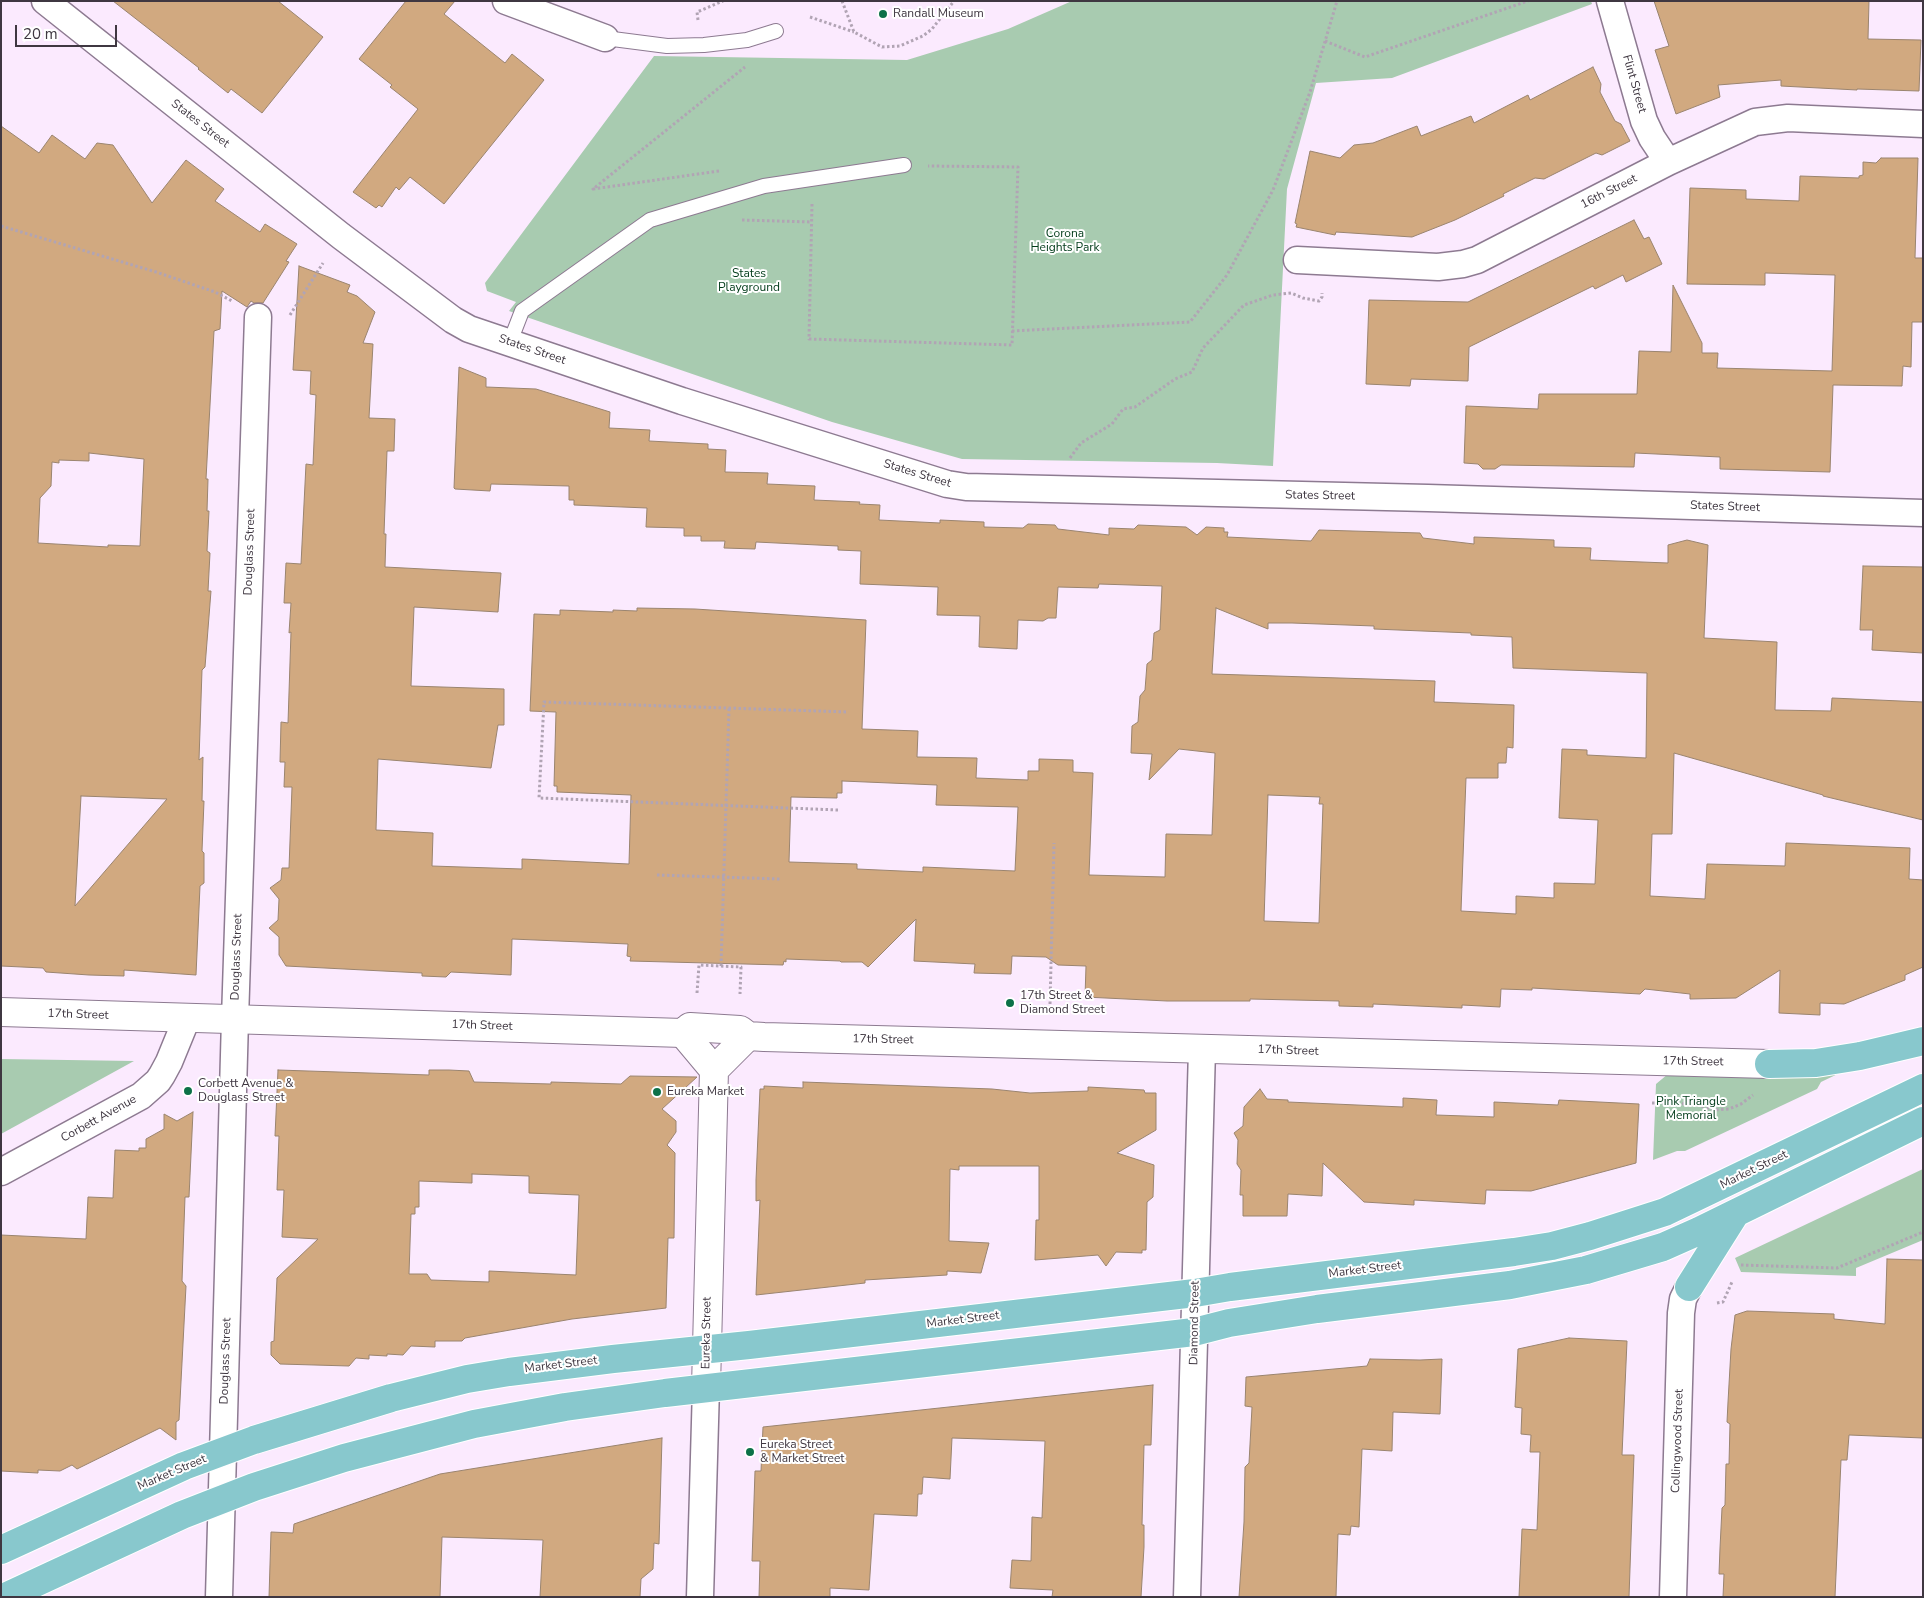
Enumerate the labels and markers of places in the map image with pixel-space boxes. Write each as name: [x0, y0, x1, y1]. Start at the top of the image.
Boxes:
place label: Randall Museum: [893, 7, 984, 21]
marker: Randall Museum: [877, 8, 889, 20]
place label: 17th Street & Diamond Street: [1020, 989, 1105, 1017]
marker: 17th Street & Diamond Street: [1004, 997, 1016, 1009]
place label: Corbett Avenue & Douglass Street: [198, 1077, 294, 1105]
marker: Corbett Avenue & Douglass Street: [182, 1085, 194, 1097]
place label: Eureka Market: [667, 1085, 744, 1099]
marker: Eureka Market: [651, 1086, 663, 1098]
place label: Eureka Street & Market Street: [760, 1438, 845, 1466]
marker: Eureka Street & Market Street: [744, 1446, 756, 1458]

